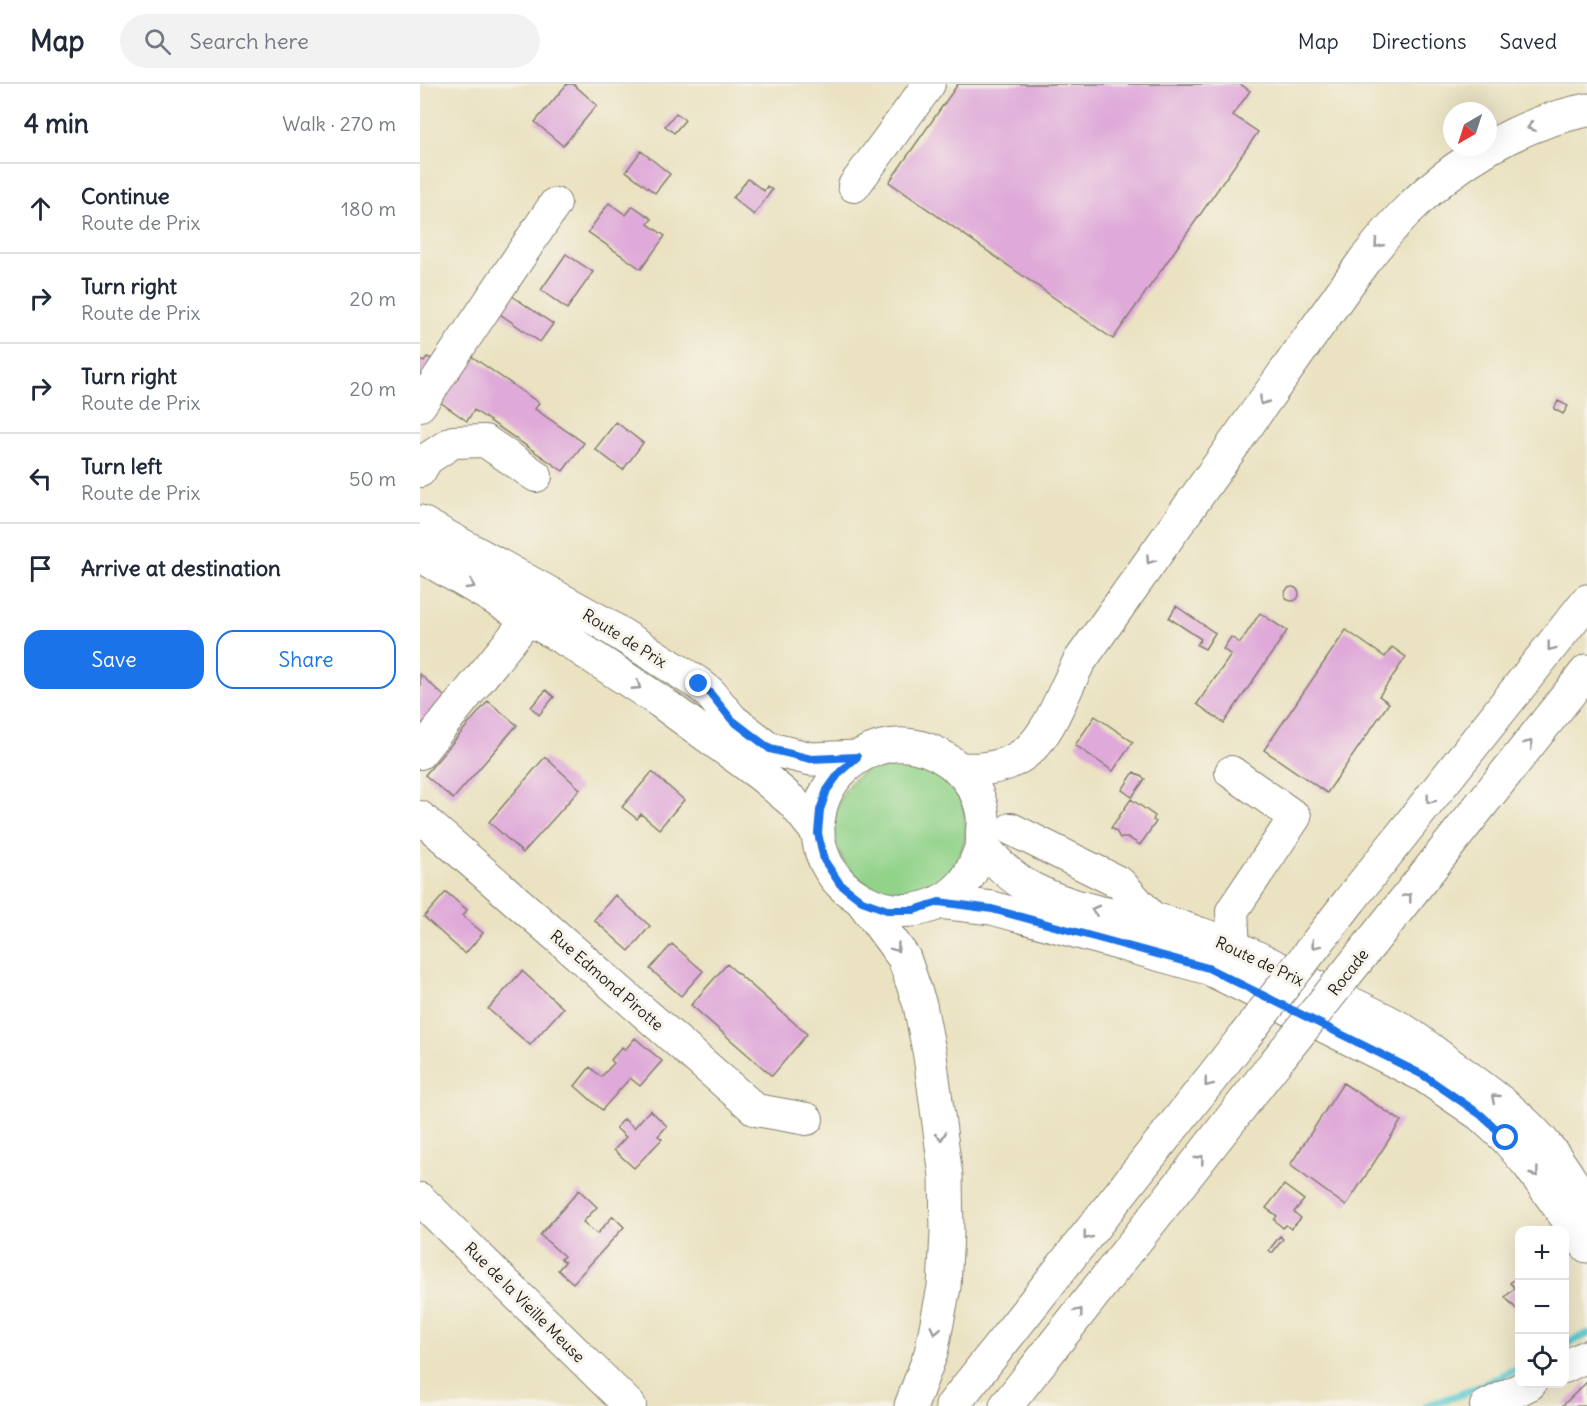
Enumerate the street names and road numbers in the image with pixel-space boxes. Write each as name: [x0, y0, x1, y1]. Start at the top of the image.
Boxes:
street label: Route de Prix: [579, 604, 671, 672]
street label: Rue Edmond Pirotte: [546, 925, 668, 1035]
street label: Route de Prix: [1213, 932, 1308, 990]
street label: Rocade: [1323, 945, 1373, 999]
street label: Rue de la Vieille Meuse: [461, 1238, 589, 1366]

